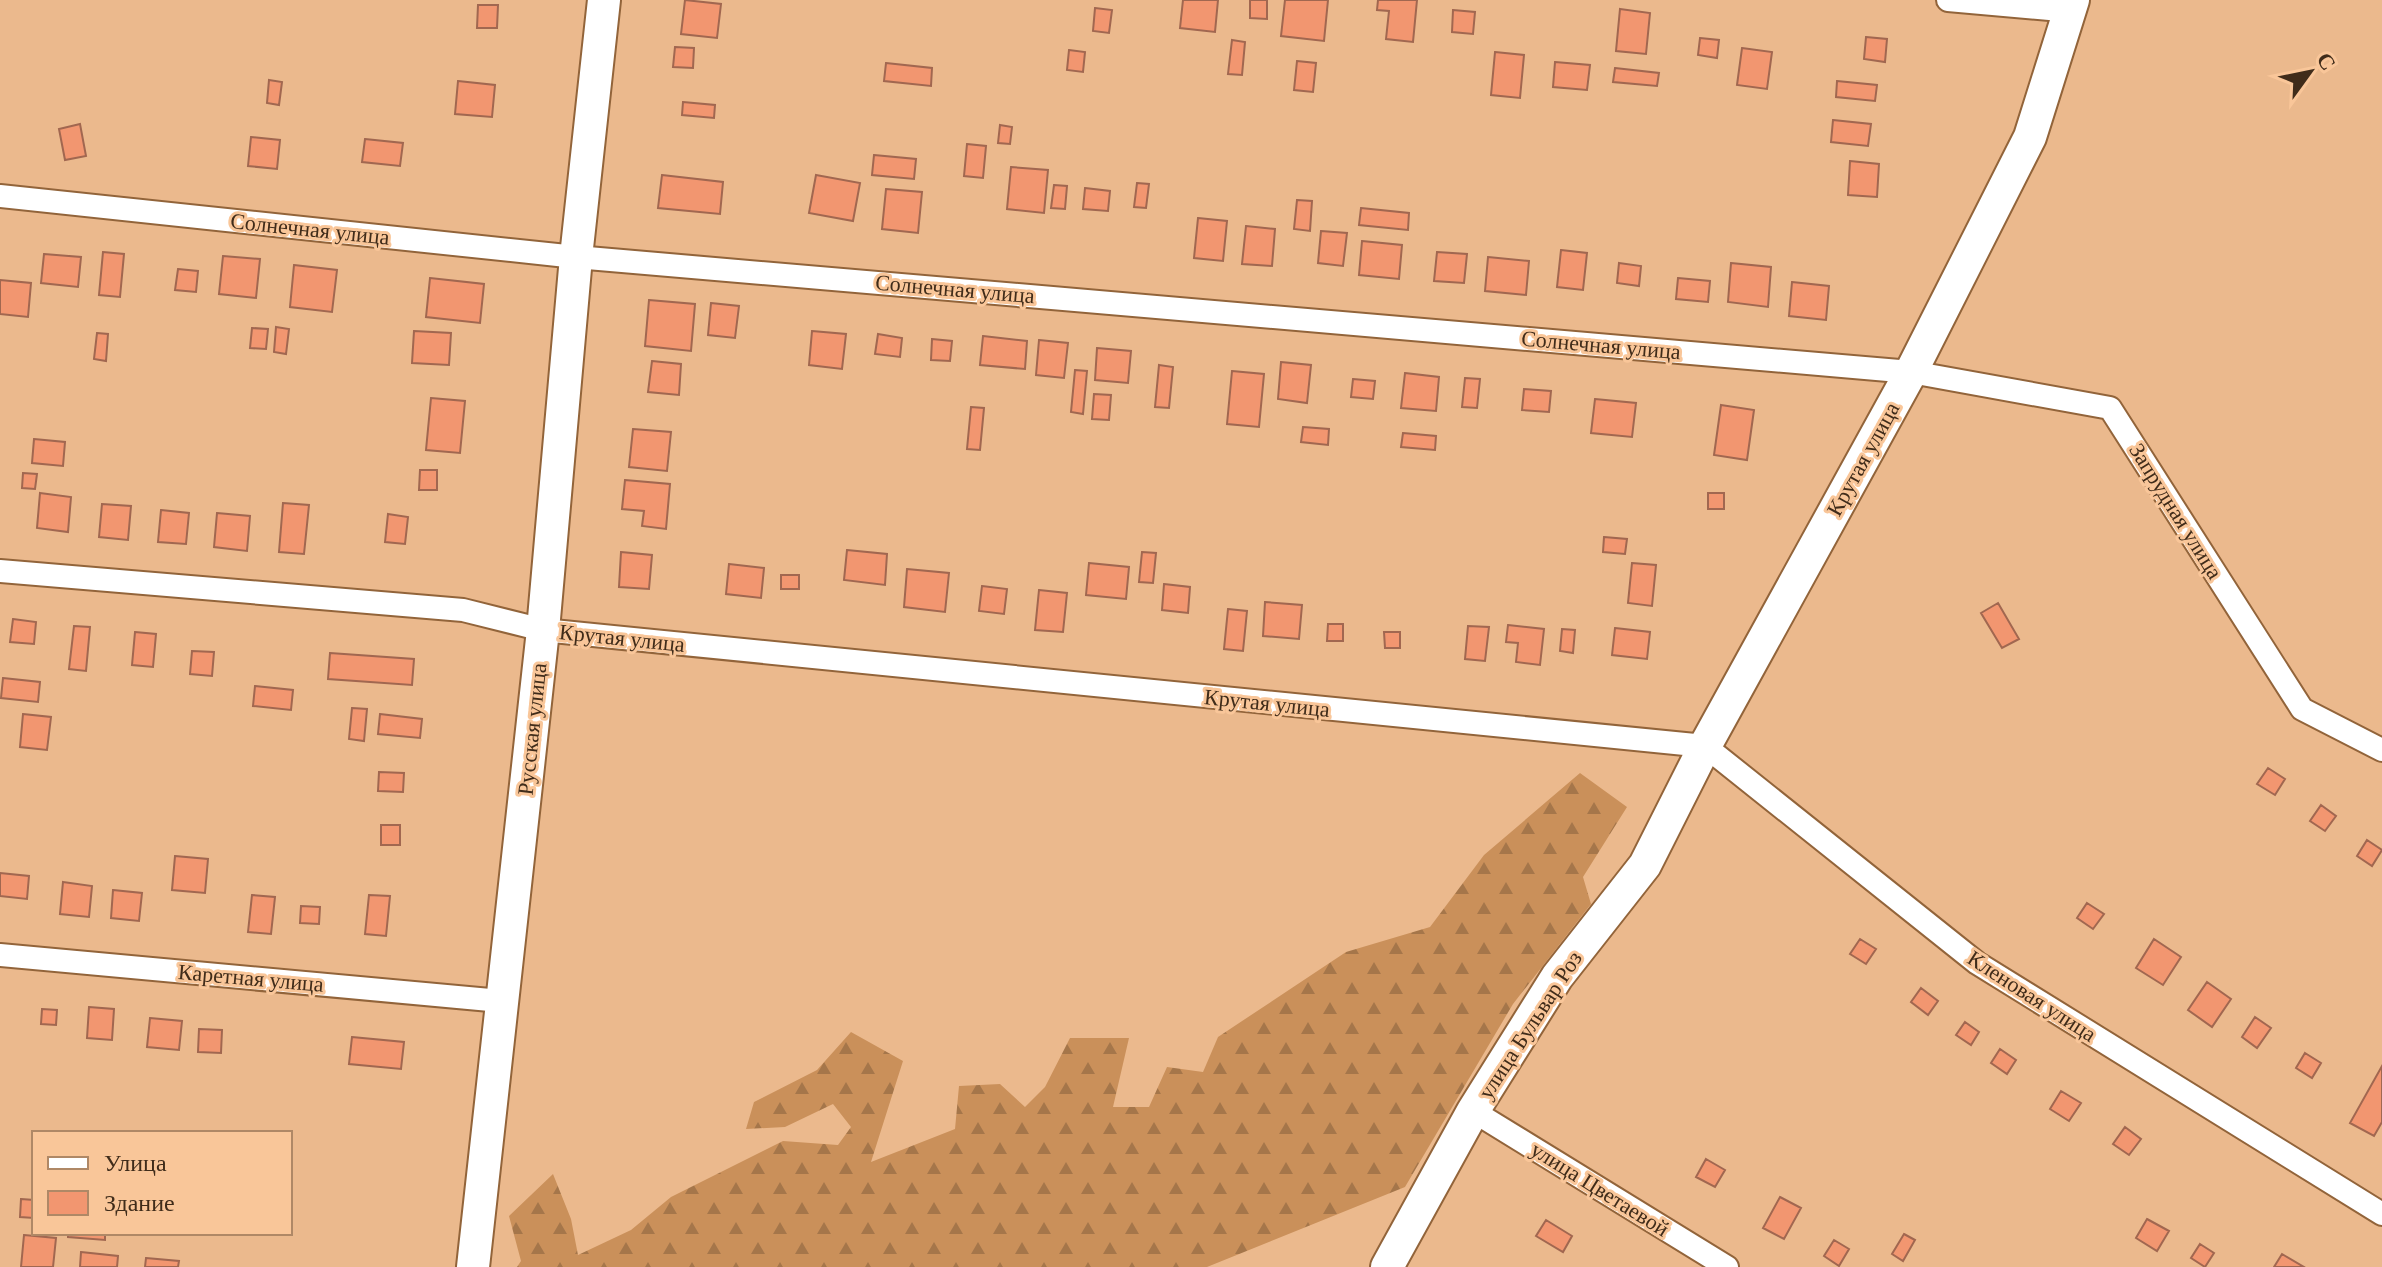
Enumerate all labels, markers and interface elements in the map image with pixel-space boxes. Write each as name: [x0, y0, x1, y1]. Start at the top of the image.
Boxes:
north arrow: [2270, 32, 2350, 112]
text: С: [2312, 48, 2341, 75]
street label: Солнечная улица: [229, 208, 391, 250]
street label: Солнечная улица: [874, 270, 1036, 308]
street label: Солнечная улица: [1520, 326, 1682, 364]
street label: Крутая улица: [1822, 398, 1905, 520]
street label: Запрудная улица: [2124, 439, 2228, 584]
street label: Крутая улица: [558, 619, 686, 657]
street label: Русская улица: [513, 661, 551, 796]
street label: Крутая улица: [1203, 684, 1331, 722]
street label: Кленовая улица: [1963, 945, 2101, 1047]
street label: улица Бульвар Роз: [1473, 947, 1587, 1103]
street label: Каретная улица: [177, 959, 325, 997]
legend: [32, 1131, 292, 1235]
street label: улица Цветаевой: [1526, 1136, 1674, 1242]
text: Улица: [104, 1150, 167, 1176]
text: Здание: [104, 1190, 175, 1216]

